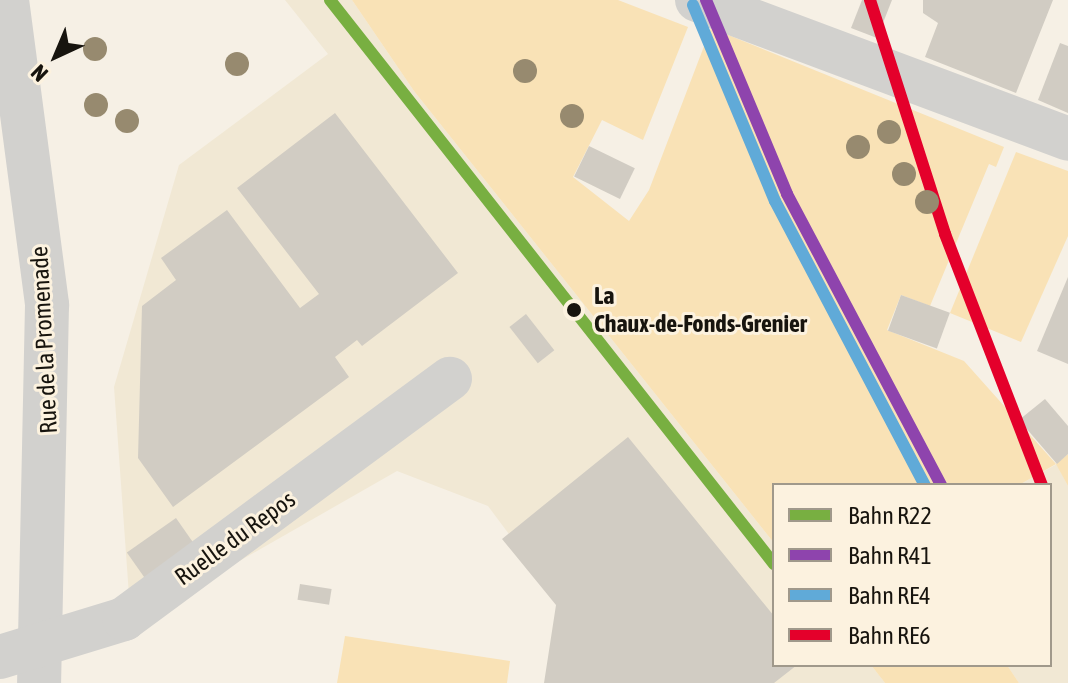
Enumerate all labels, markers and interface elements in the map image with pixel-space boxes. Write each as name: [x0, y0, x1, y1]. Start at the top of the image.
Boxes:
north arrow: [16, 16, 96, 96]
text: N: [26, 59, 53, 87]
street label: Rue de la Promenade: [25, 246, 63, 434]
place label: La Chaux-de-Fonds-Grenier: [594, 282, 807, 338]
marker: La Chaux-de-Fonds-Grenier: [561, 297, 587, 323]
legend: [772, 483, 1052, 667]
street label: Ruelle du Repos: [169, 485, 301, 591]
text: Bahn R22: [848, 502, 932, 529]
text: Bahn R41: [848, 542, 932, 569]
text: Bahn RE4: [848, 582, 931, 609]
text: Bahn RE6: [848, 622, 931, 649]

